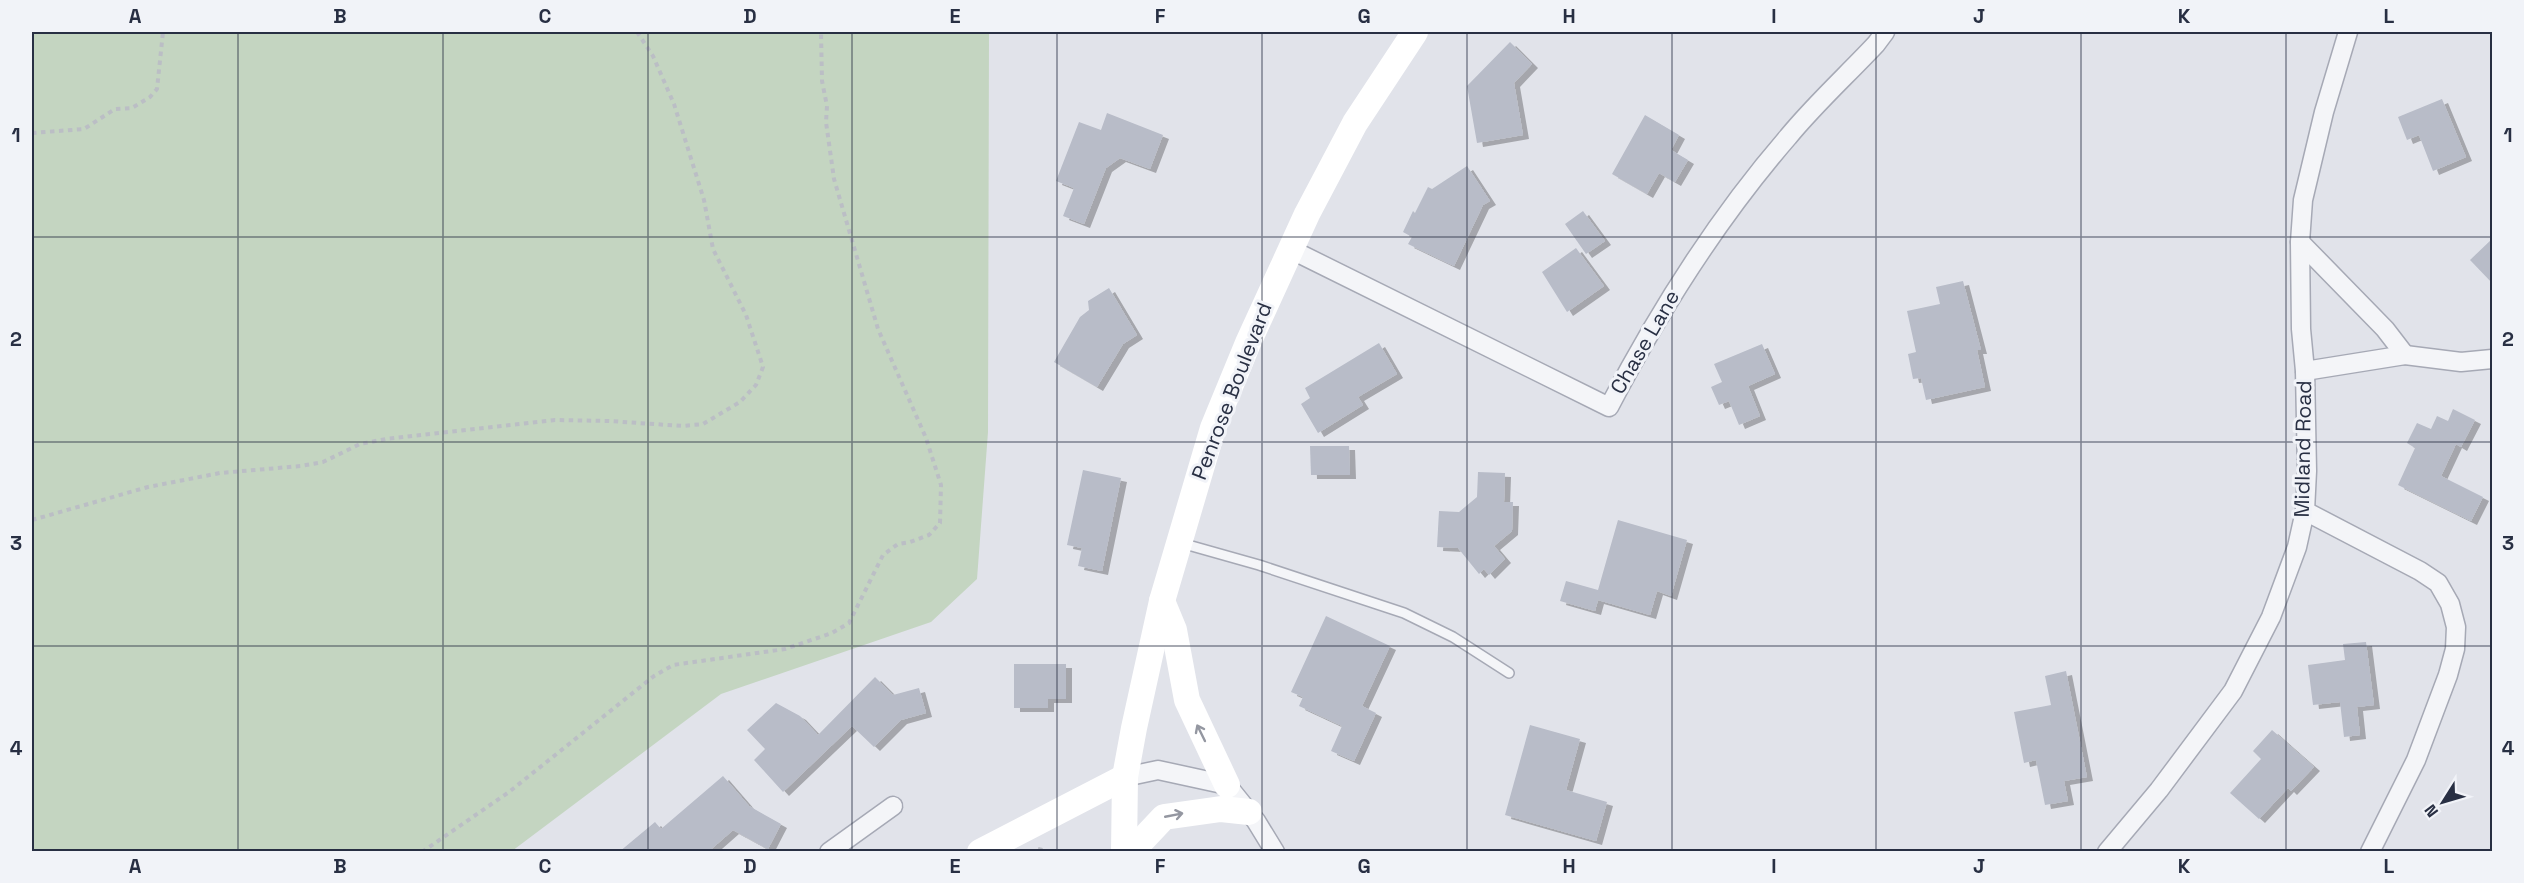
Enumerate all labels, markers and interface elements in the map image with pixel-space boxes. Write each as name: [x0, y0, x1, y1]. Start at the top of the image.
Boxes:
text: A: [129, 3, 142, 29]
text: B: [333, 3, 347, 29]
text: C: [539, 3, 552, 29]
text: D: [743, 3, 757, 29]
text: E: [949, 3, 961, 29]
text: F: [1155, 3, 1166, 29]
text: G: [1357, 3, 1371, 29]
text: H: [1562, 3, 1576, 29]
text: I: [1771, 3, 1777, 29]
text: J: [1973, 3, 1985, 29]
text: K: [2178, 3, 2191, 29]
text: L: [2384, 3, 2395, 29]
text: 1: [11, 122, 21, 148]
text: 1: [2503, 122, 2513, 148]
street label: Chase Lane: [1604, 285, 1685, 399]
street label: Penrose Boulevard: [1185, 298, 1278, 483]
text: 2: [10, 326, 22, 352]
text: 2: [2502, 326, 2514, 352]
street label: Midland Road: [2288, 380, 2317, 518]
text: 3: [10, 530, 22, 556]
text: 3: [2502, 530, 2514, 556]
one-way arrow: [1194, 724, 1206, 742]
text: 4: [10, 735, 23, 761]
text: 4: [2502, 735, 2515, 761]
north arrow: [2413, 772, 2473, 832]
text: N: [2420, 800, 2443, 821]
one-way arrow: [1164, 809, 1184, 820]
text: A: [129, 853, 142, 879]
text: B: [333, 853, 347, 879]
text: C: [539, 853, 552, 879]
text: D: [743, 853, 757, 879]
text: E: [949, 853, 961, 879]
text: F: [1155, 853, 1166, 879]
text: G: [1357, 853, 1371, 879]
text: H: [1562, 853, 1576, 879]
text: I: [1771, 853, 1777, 879]
text: J: [1973, 853, 1985, 879]
text: K: [2178, 853, 2191, 879]
text: L: [2384, 853, 2395, 879]

